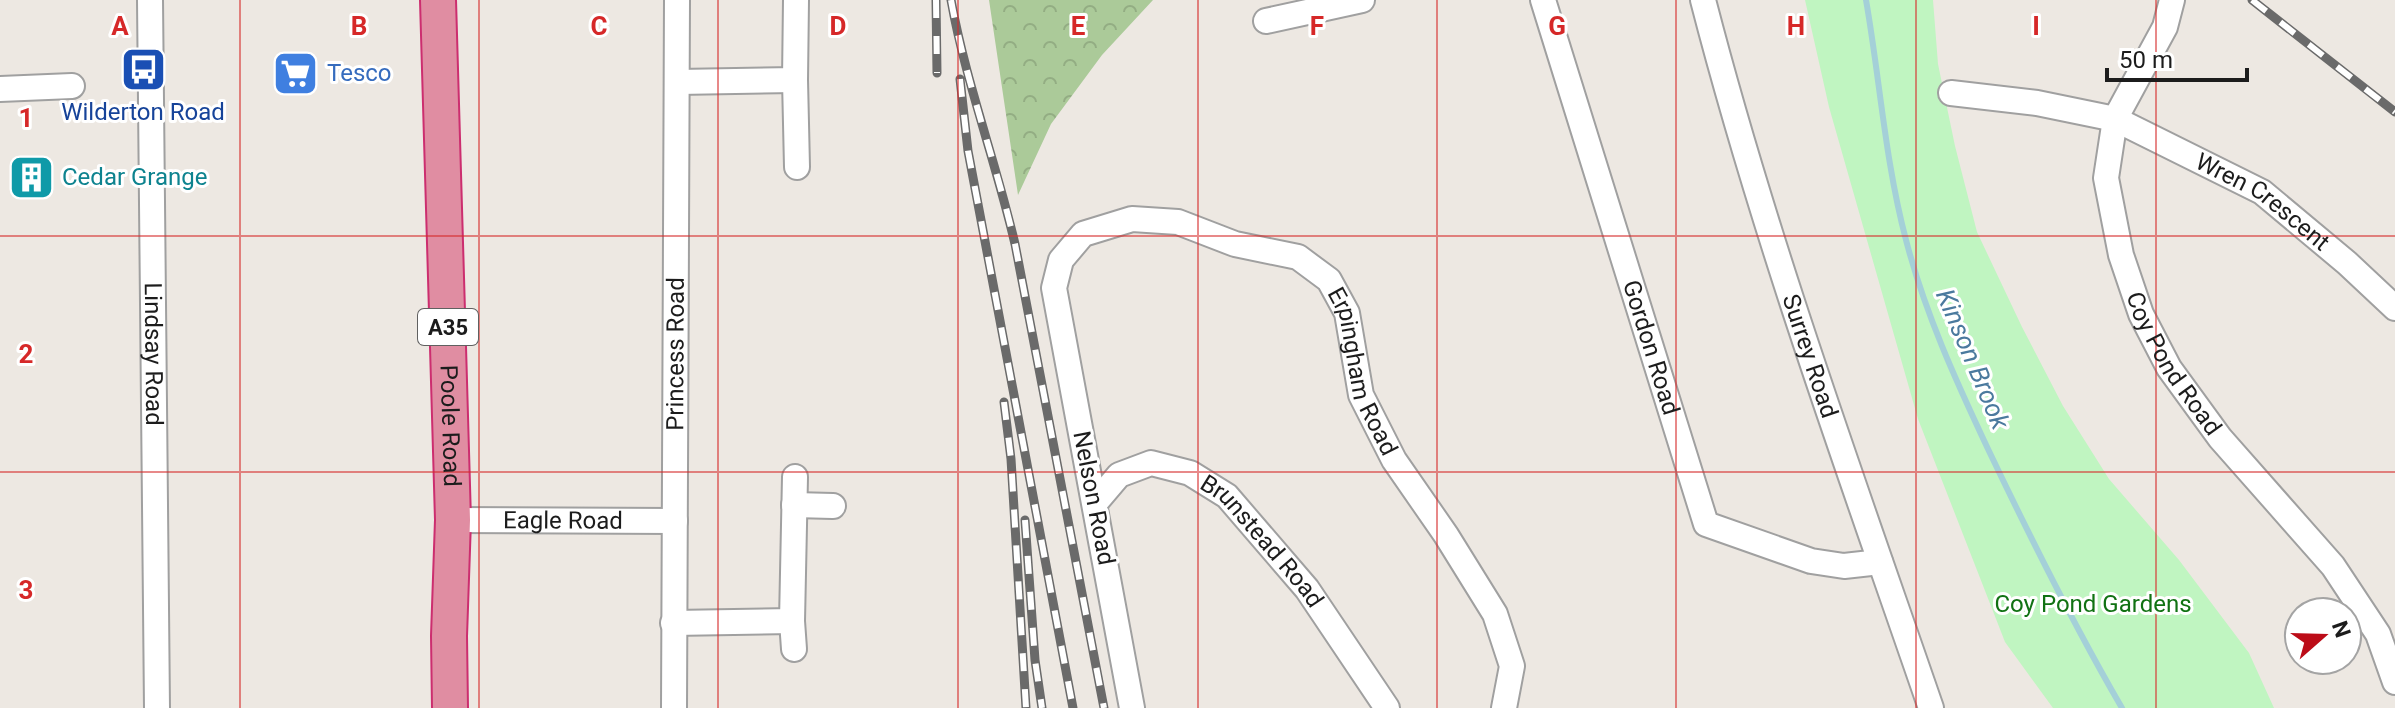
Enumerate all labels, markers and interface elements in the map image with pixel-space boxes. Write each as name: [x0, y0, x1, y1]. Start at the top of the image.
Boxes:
text: A: [111, 11, 129, 41]
text: B: [351, 11, 367, 41]
text: C: [590, 11, 608, 41]
text: D: [830, 11, 846, 41]
text: E: [1071, 11, 1086, 41]
text: F: [1310, 11, 1324, 41]
text: G: [1548, 11, 1566, 41]
text: H: [1787, 11, 1805, 41]
text: I: [2032, 11, 2040, 41]
scale bar: [2107, 32, 2247, 82]
bus stop icon: Wilderton Road: [119, 46, 167, 94]
text: 50 m: [2119, 46, 2173, 74]
supermarket icon: Tesco: [272, 49, 320, 97]
place label: Tesco: [327, 59, 392, 87]
place label: Wilderton Road: [61, 98, 225, 126]
text: 1: [19, 103, 33, 133]
street label: Wren Crescent: [2191, 147, 2335, 256]
building icon: Cedar Grange: [7, 153, 55, 201]
place label: Cedar Grange: [62, 163, 208, 191]
street label: Princess Road: [661, 277, 690, 431]
street label: Gordon Road: [1617, 277, 1685, 418]
street label: Lindsay Road: [139, 282, 168, 426]
street label: Erpingham Road: [1322, 282, 1403, 460]
water label: Kinson Brook: [1930, 284, 2016, 435]
street label: Coy Pond Road: [2121, 288, 2227, 441]
street label: Surrey Road: [1777, 291, 1844, 422]
road number: A35: [418, 309, 478, 345]
text: 2: [19, 339, 33, 369]
street label: Poole Road: [435, 364, 466, 487]
street label: Nelson Road: [1067, 429, 1121, 567]
street label: Brunstead Road: [1195, 469, 1329, 613]
street label: Eagle Road: [503, 506, 623, 535]
text: 3: [19, 575, 33, 605]
park label: Coy Pond Gardens: [1994, 590, 2192, 618]
north arrow: [2283, 596, 2363, 676]
text: N: [2327, 618, 2356, 641]

